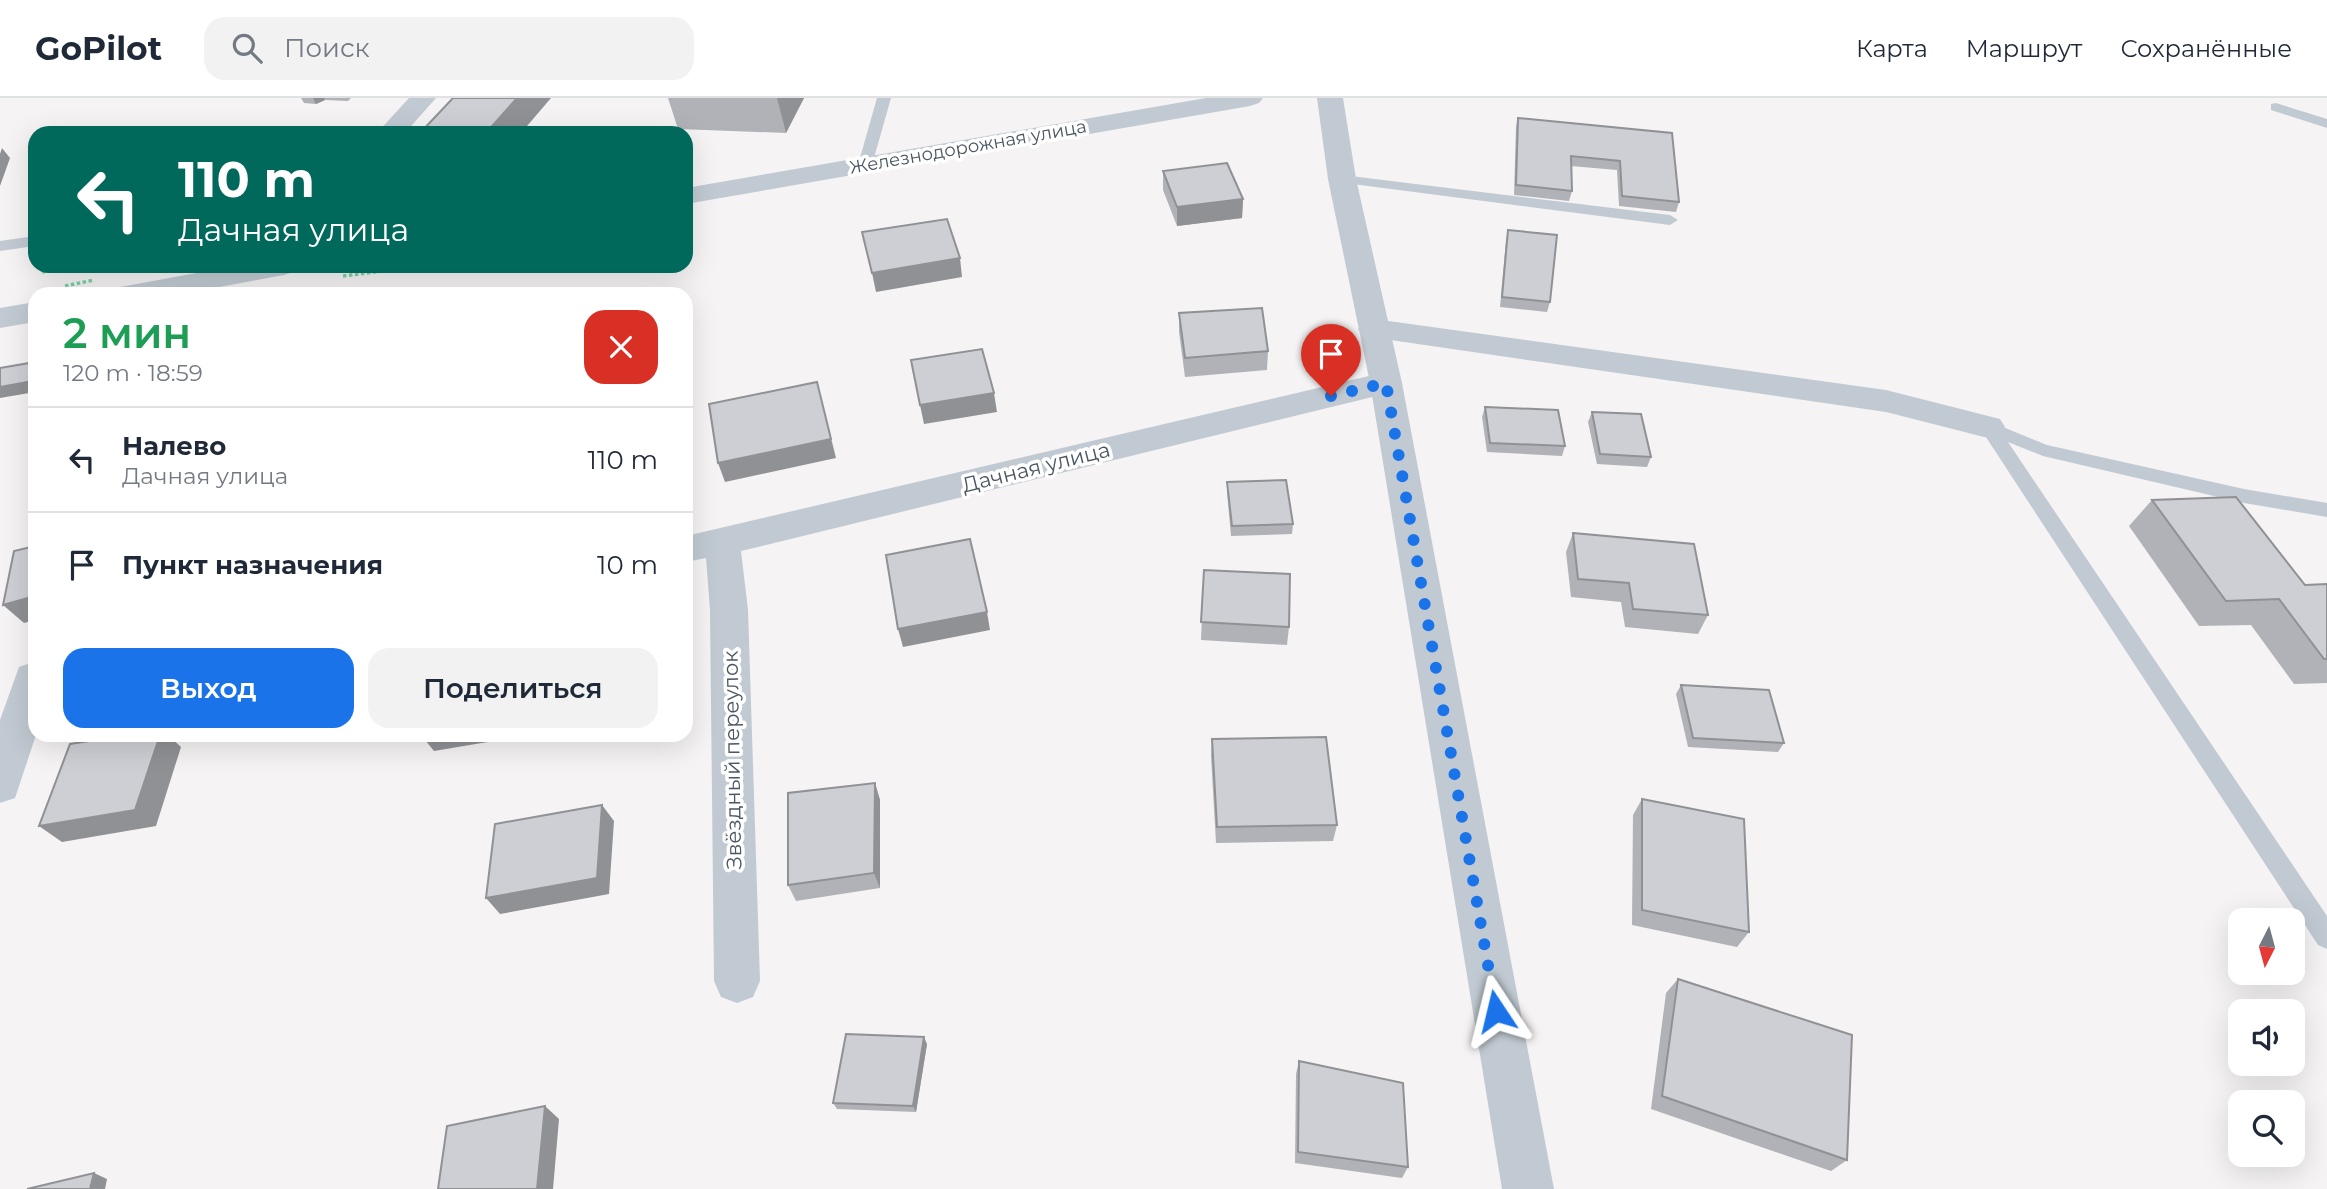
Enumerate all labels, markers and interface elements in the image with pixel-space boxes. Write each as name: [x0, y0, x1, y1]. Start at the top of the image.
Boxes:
search box: [204, 17, 694, 80]
text: GoPilot: [35, 28, 162, 68]
icon: search: [228, 29, 266, 67]
text: Поиск: [284, 32, 370, 64]
text: Карта: [1856, 34, 1928, 63]
text: Маршрут: [1966, 34, 2082, 63]
text: Сохранённые: [2120, 34, 2292, 63]
street label: Железнодорожная улица: [848, 115, 1088, 179]
text: 110 m: [178, 150, 315, 209]
icon: left: [63, 154, 154, 245]
text: Дачная улица: [178, 210, 409, 249]
text: 2 мин: [63, 307, 191, 359]
button: close: [584, 310, 658, 384]
pin: [1301, 324, 1361, 396]
icon: arrive: [1312, 335, 1350, 373]
text: 120 m · 18:59: [63, 359, 203, 387]
text: Налево: [122, 430, 226, 462]
street label: Дачная улица: [959, 437, 1113, 497]
icon: left: [63, 441, 101, 479]
text: 110 m: [588, 444, 658, 476]
text: Дачная улица: [122, 462, 288, 490]
icon: arrive: [63, 546, 101, 584]
text: Пункт назначения: [122, 549, 383, 581]
text: 10 m: [597, 549, 658, 581]
button: Выход: [63, 648, 354, 728]
button: Поделиться: [368, 648, 658, 728]
street label: Звёздный переулок: [718, 650, 746, 870]
north arrow: [2228, 908, 2305, 985]
map controls: [2228, 908, 2305, 1167]
position arrow: [1459, 974, 1533, 1048]
button: sound: [2228, 999, 2305, 1076]
button: search: [2228, 1090, 2305, 1167]

